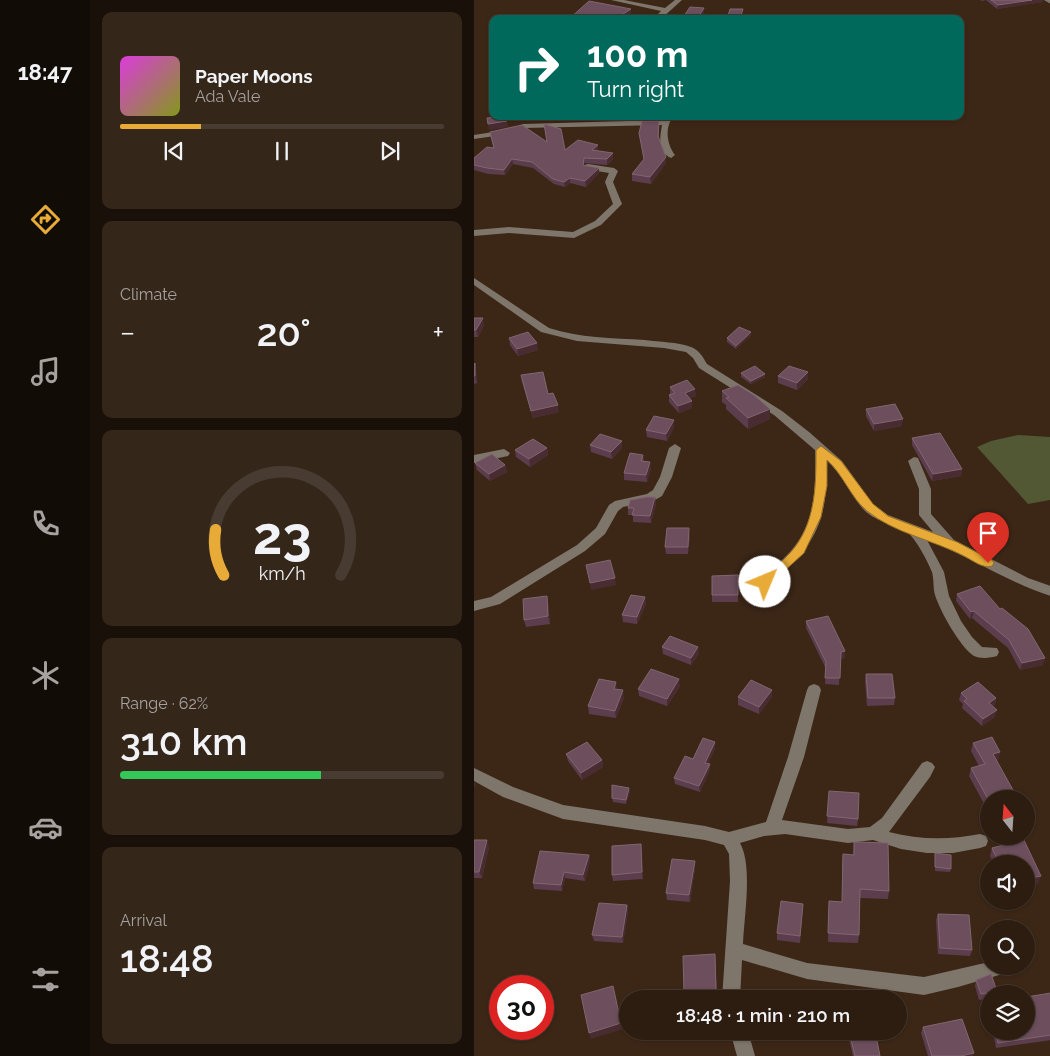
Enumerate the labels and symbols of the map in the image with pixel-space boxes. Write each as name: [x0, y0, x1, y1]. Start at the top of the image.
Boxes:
pin: [967, 512, 1009, 563]
position arrow: [738, 555, 790, 607]
north arrow: [980, 790, 1035, 845]
speed limit sign: 30: [489, 975, 554, 1040]

